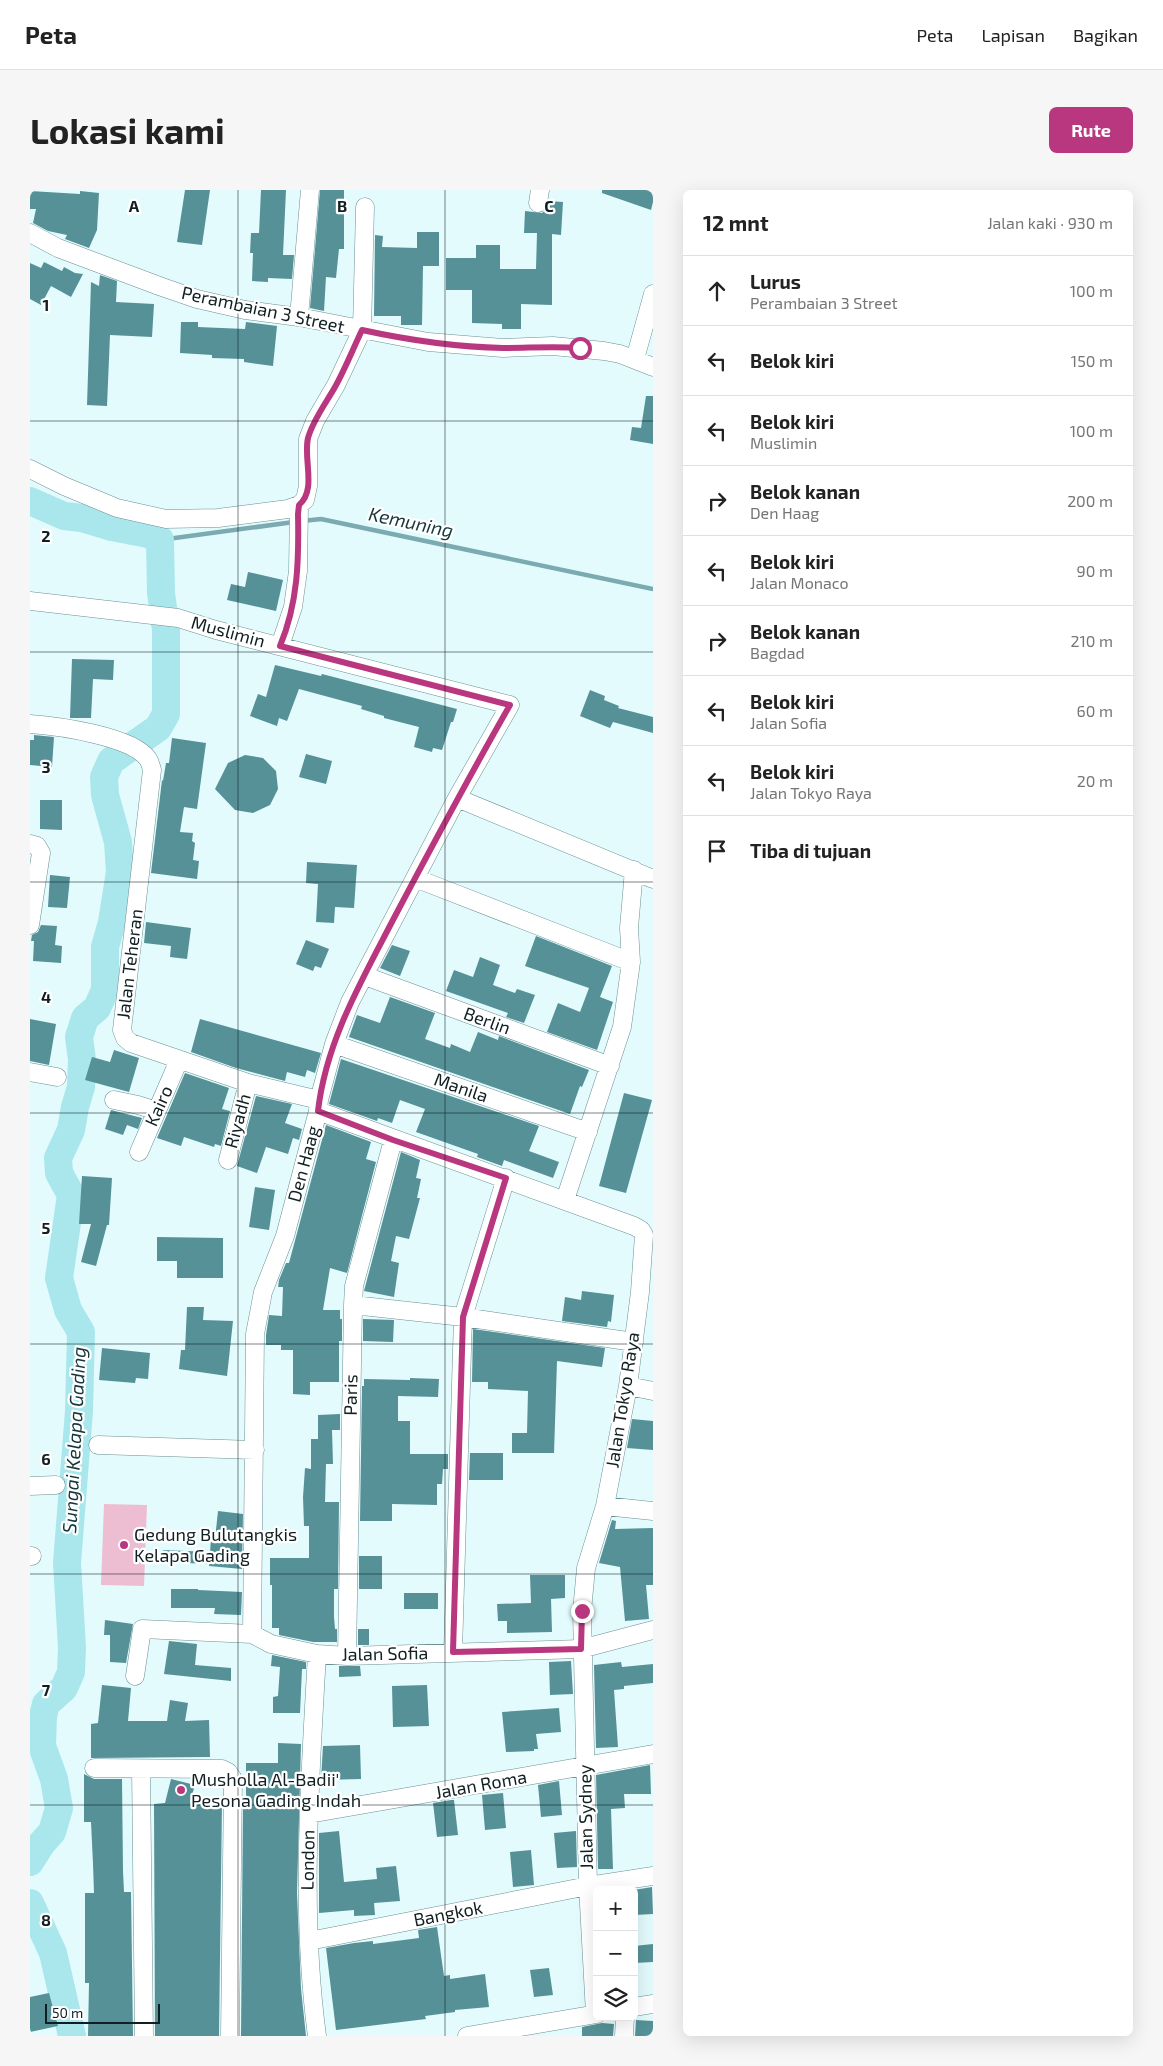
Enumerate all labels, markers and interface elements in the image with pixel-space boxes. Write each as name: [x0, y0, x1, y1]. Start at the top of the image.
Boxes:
text: Peta: [25, 20, 77, 49]
text: Peta: [916, 24, 953, 46]
text: Lapisan: [981, 24, 1045, 46]
text: Bagikan: [1073, 24, 1138, 46]
button: Rute: [1049, 107, 1133, 153]
text: Lokasi kami: [30, 109, 225, 151]
text: A: [129, 196, 140, 215]
text: B: [337, 196, 347, 215]
text: C: [544, 196, 554, 215]
text: 12 mnt: [703, 210, 769, 235]
text: Jalan kaki · 930 m: [987, 213, 1113, 232]
text: Lurus: [750, 270, 801, 293]
icon: ahead: [703, 277, 731, 305]
street label: Perambaian 3 Street: [180, 281, 347, 337]
text: 100 m: [1070, 281, 1113, 300]
text: Perambaian 3 Street: [750, 293, 898, 312]
text: 1: [43, 295, 49, 314]
route start: [569, 337, 592, 360]
icon: left: [703, 347, 731, 375]
text: Belok kiri: [750, 349, 834, 372]
text: 150 m: [1071, 351, 1113, 370]
text: Belok kiri: [750, 410, 834, 433]
icon: left: [703, 417, 731, 445]
text: 100 m: [1070, 421, 1113, 440]
text: Muslimin: [750, 433, 817, 452]
text: Belok kanan: [750, 480, 860, 503]
icon: right: [703, 487, 731, 515]
text: 200 m: [1067, 491, 1113, 510]
water label: Kemuning: [367, 501, 456, 542]
text: Den Haag: [750, 503, 819, 522]
text: 2: [41, 526, 51, 545]
text: Belok kiri: [750, 550, 834, 573]
icon: left: [703, 557, 731, 585]
text: 90 m: [1077, 561, 1113, 580]
text: Jalan Monaco: [750, 573, 849, 592]
street label: Muslimin: [189, 611, 268, 651]
text: Belok kanan: [750, 620, 860, 643]
icon: right: [703, 627, 731, 655]
text: 210 m: [1070, 631, 1113, 650]
text: Bagdad: [750, 643, 805, 662]
text: Belok kiri: [750, 690, 834, 713]
icon: left: [703, 697, 731, 725]
text: 60 m: [1077, 701, 1113, 720]
text: Jalan Sofia: [750, 713, 827, 732]
text: 3: [41, 757, 51, 776]
text: Belok kiri: [750, 760, 834, 783]
icon: left: [703, 767, 731, 795]
text: 20 m: [1077, 771, 1113, 790]
text: Jalan Tokyo Raya: [750, 783, 872, 802]
icon: arrive: [703, 837, 731, 865]
text: Tiba di tujuan: [750, 839, 871, 862]
street label: Jalan Teheran: [111, 907, 147, 1020]
text: 4: [41, 987, 51, 1006]
street label: Berlin: [461, 1001, 514, 1039]
street label: Manila: [431, 1068, 491, 1107]
street label: Kairo: [139, 1082, 177, 1129]
street label: Riyadh: [219, 1091, 255, 1150]
street label: Den Haag: [282, 1123, 324, 1204]
text: 5: [42, 1218, 51, 1237]
street label: Jalan Tokyo Raya: [600, 1330, 644, 1469]
water label: Sungai Kelapa Gading: [57, 1346, 90, 1534]
street label: Paris: [339, 1374, 361, 1416]
text: 6: [41, 1449, 51, 1468]
place label: Gedung Bulutangkis Kelapa Gading: [134, 1523, 297, 1566]
marker: Gedung Bulutangkis Kelapa Gading: [118, 1539, 130, 1551]
route end: [571, 1600, 594, 1623]
street label: Jalan Sofia: [341, 1641, 429, 1665]
text: 7: [42, 1680, 51, 1699]
street label: Jalan Sydney: [573, 1764, 597, 1870]
street label: Jalan Roma: [433, 1765, 528, 1803]
place label: Musholla Al-Badii' Pesona Gading Indah: [191, 1768, 361, 1811]
marker: Musholla Al-Badii' Pesona Gading Indah: [175, 1784, 187, 1796]
street label: London: [295, 1829, 319, 1891]
map controls: [593, 1886, 638, 2021]
button: +: [593, 1886, 638, 1931]
street label: Bangkok: [411, 1896, 484, 1930]
text: 8: [41, 1910, 51, 1929]
button: −: [593, 1931, 638, 1976]
button: layers: [593, 1976, 638, 2021]
scale bar: [45, 2001, 160, 2024]
text: 50 m: [52, 2004, 83, 2021]

